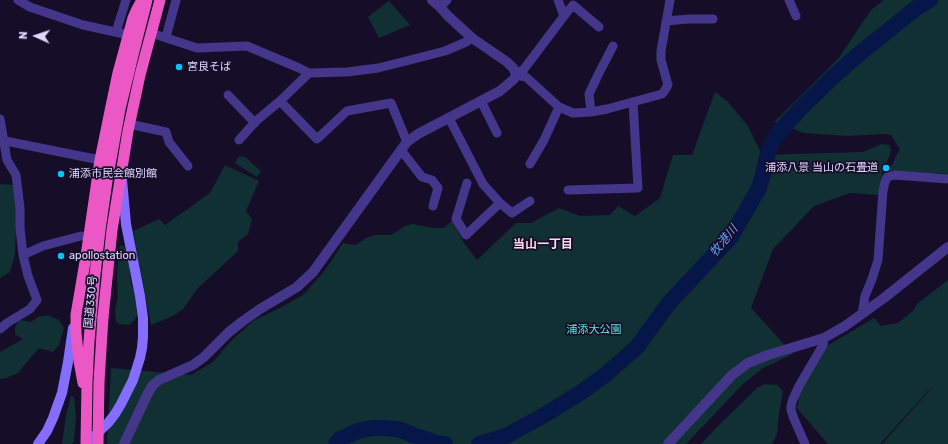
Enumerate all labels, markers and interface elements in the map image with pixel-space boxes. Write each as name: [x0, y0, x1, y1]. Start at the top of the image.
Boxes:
north arrow: [16, 16, 56, 56]
text: N: [17, 31, 30, 40]
place label: 宮良そば: [187, 60, 231, 74]
marker: 宮良そば: [174, 62, 184, 72]
place label: 浦添八景 当山の石畳道: [765, 161, 878, 175]
marker: 浦添八景 当山の石畳道: [881, 163, 891, 173]
place label: 浦添市民会館別館: [69, 167, 157, 181]
marker: 浦添市民会館別館: [56, 169, 66, 179]
water label: 牧港川: [707, 222, 741, 260]
district label: 当山一丁目: [513, 238, 573, 252]
place label: apollostation: [69, 249, 135, 263]
marker: apollostation: [56, 251, 66, 261]
street label: 国道330号: [82, 275, 100, 329]
park label: 浦添大公園: [567, 323, 621, 337]

